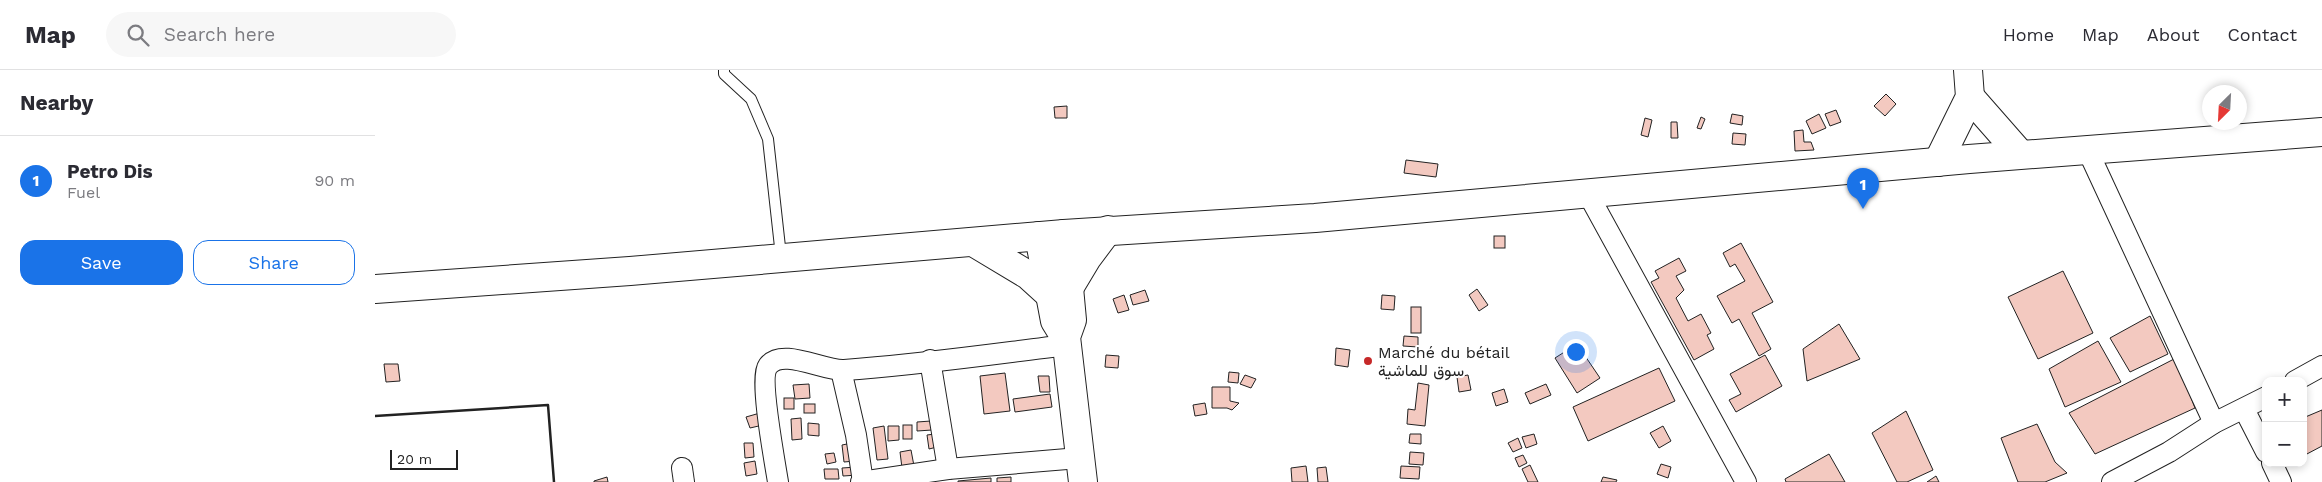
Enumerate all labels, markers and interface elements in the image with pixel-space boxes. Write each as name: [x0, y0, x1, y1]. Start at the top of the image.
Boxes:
search box: [106, 12, 456, 57]
text: Map: [25, 21, 76, 49]
icon: search: [124, 21, 152, 49]
text: Search here: [164, 23, 275, 46]
text: Home: [2003, 24, 2054, 45]
text: Map: [2082, 24, 2119, 45]
text: About: [2147, 24, 2199, 45]
text: Contact: [2227, 24, 2297, 45]
north arrow: [2202, 85, 2247, 130]
text: Nearby: [20, 90, 93, 115]
text: Petro Dis: [67, 160, 153, 183]
pin: 1: [1847, 168, 1879, 209]
text: 1: [33, 171, 39, 190]
text: 90 m: [314, 171, 355, 190]
text: Fuel: [67, 183, 100, 202]
button: Save: [20, 240, 183, 285]
button: Share: [193, 240, 355, 285]
your location: [1563, 339, 1589, 365]
place label: Marché du bétail سوق للماشية: [1378, 343, 1510, 381]
marker: Marché du bétail سوق للماشية: [1362, 355, 1374, 367]
map controls: [2262, 377, 2307, 467]
button: +: [2262, 377, 2307, 422]
button: −: [2262, 422, 2307, 467]
scale bar: [390, 447, 457, 470]
text: 20 m: [397, 451, 432, 467]

